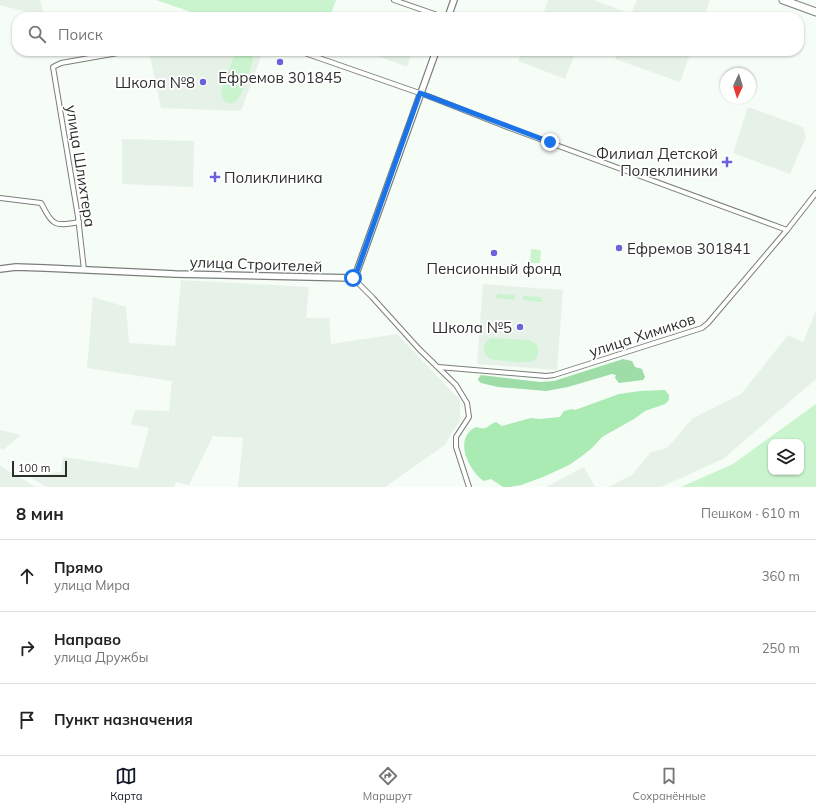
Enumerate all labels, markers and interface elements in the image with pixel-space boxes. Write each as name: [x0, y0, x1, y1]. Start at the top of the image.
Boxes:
search box: [12, 12, 804, 56]
icon: search: [26, 23, 48, 45]
text: Поиск: [58, 25, 103, 44]
marker: Ефремов 301845: [275, 57, 285, 67]
place label: Ефремов 301845: [218, 68, 342, 87]
north arrow: [720, 68, 756, 104]
place label: Школа №8: [115, 73, 195, 92]
marker: Школа №8: [198, 77, 208, 87]
street label: улица Шлихтера: [62, 104, 100, 228]
route end: [541, 133, 559, 151]
place label: Филиал Детской Полеклиники: [596, 144, 718, 180]
marker: Филиал Детской Полеклиники: [721, 156, 733, 168]
place label: Поликлиника: [224, 168, 323, 187]
marker: Поликлиника: [209, 171, 221, 183]
place label: Ефремов 301841: [627, 239, 751, 258]
marker: Ефремов 301841: [614, 243, 624, 253]
marker: Пенсионный фонд: [489, 248, 499, 258]
street label: улица Строителей: [189, 252, 323, 276]
place label: Пенсионный фонд: [427, 259, 561, 278]
route start: [344, 269, 362, 287]
street label: улица Химиков: [587, 309, 697, 361]
place label: Школа №5: [432, 318, 512, 337]
marker: Школа №5: [515, 322, 525, 332]
map controls: [768, 439, 804, 475]
button: layers: [768, 439, 804, 475]
scale bar: [12, 459, 67, 478]
text: 100 m: [18, 461, 50, 475]
text: 8 мин: [16, 503, 64, 524]
text: Пешком · 610 m: [701, 505, 800, 521]
text: Прямо: [54, 558, 103, 577]
icon: ahead: [16, 565, 38, 587]
text: 360 m: [762, 568, 800, 584]
text: улица Мира: [54, 577, 130, 593]
text: Направо: [54, 630, 121, 649]
icon: right: [16, 637, 38, 659]
text: 250 m: [762, 640, 800, 656]
text: улица Дружбы: [54, 649, 148, 665]
icon: arrive: [16, 709, 38, 731]
text: Пункт назначения: [54, 710, 193, 729]
tab: Карта: [110, 765, 143, 803]
tab: Маршрут: [363, 765, 412, 803]
tab: Сохранённые: [633, 765, 706, 803]

